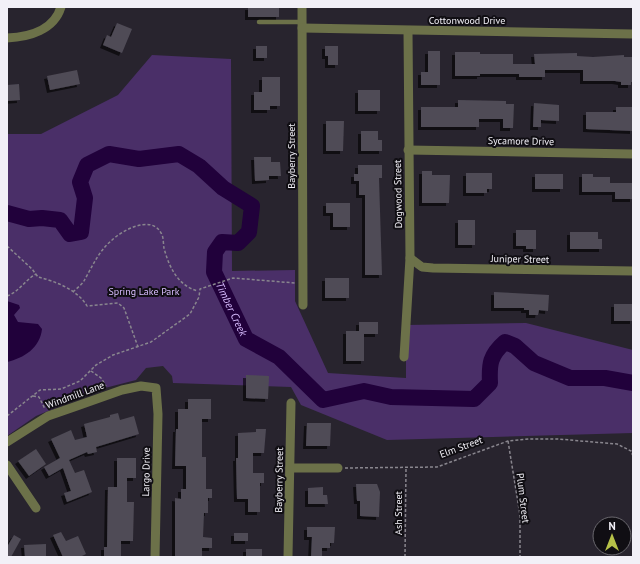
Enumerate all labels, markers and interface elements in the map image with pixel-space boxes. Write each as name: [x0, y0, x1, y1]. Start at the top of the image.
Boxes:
street label: Cottonwood Drive: [429, 14, 505, 27]
street label: Bayberry Street: [285, 123, 298, 189]
street label: Sycamore Drive: [488, 134, 554, 148]
street label: Dogwood Street: [391, 159, 405, 229]
street label: Juniper Street: [490, 252, 550, 266]
water label: Timber Creek: [213, 280, 251, 339]
park label: Spring Lake Park: [108, 285, 180, 298]
street label: Windmill Lane: [44, 378, 106, 412]
street label: Elm Street: [438, 433, 485, 461]
street label: Largo Drive: [139, 447, 153, 497]
street label: Bayberry Street: [272, 447, 286, 513]
street label: Plum Street: [513, 472, 533, 524]
street label: Ash Street: [392, 491, 405, 535]
north arrow: [592, 516, 632, 556]
text: N: [608, 519, 616, 533]

